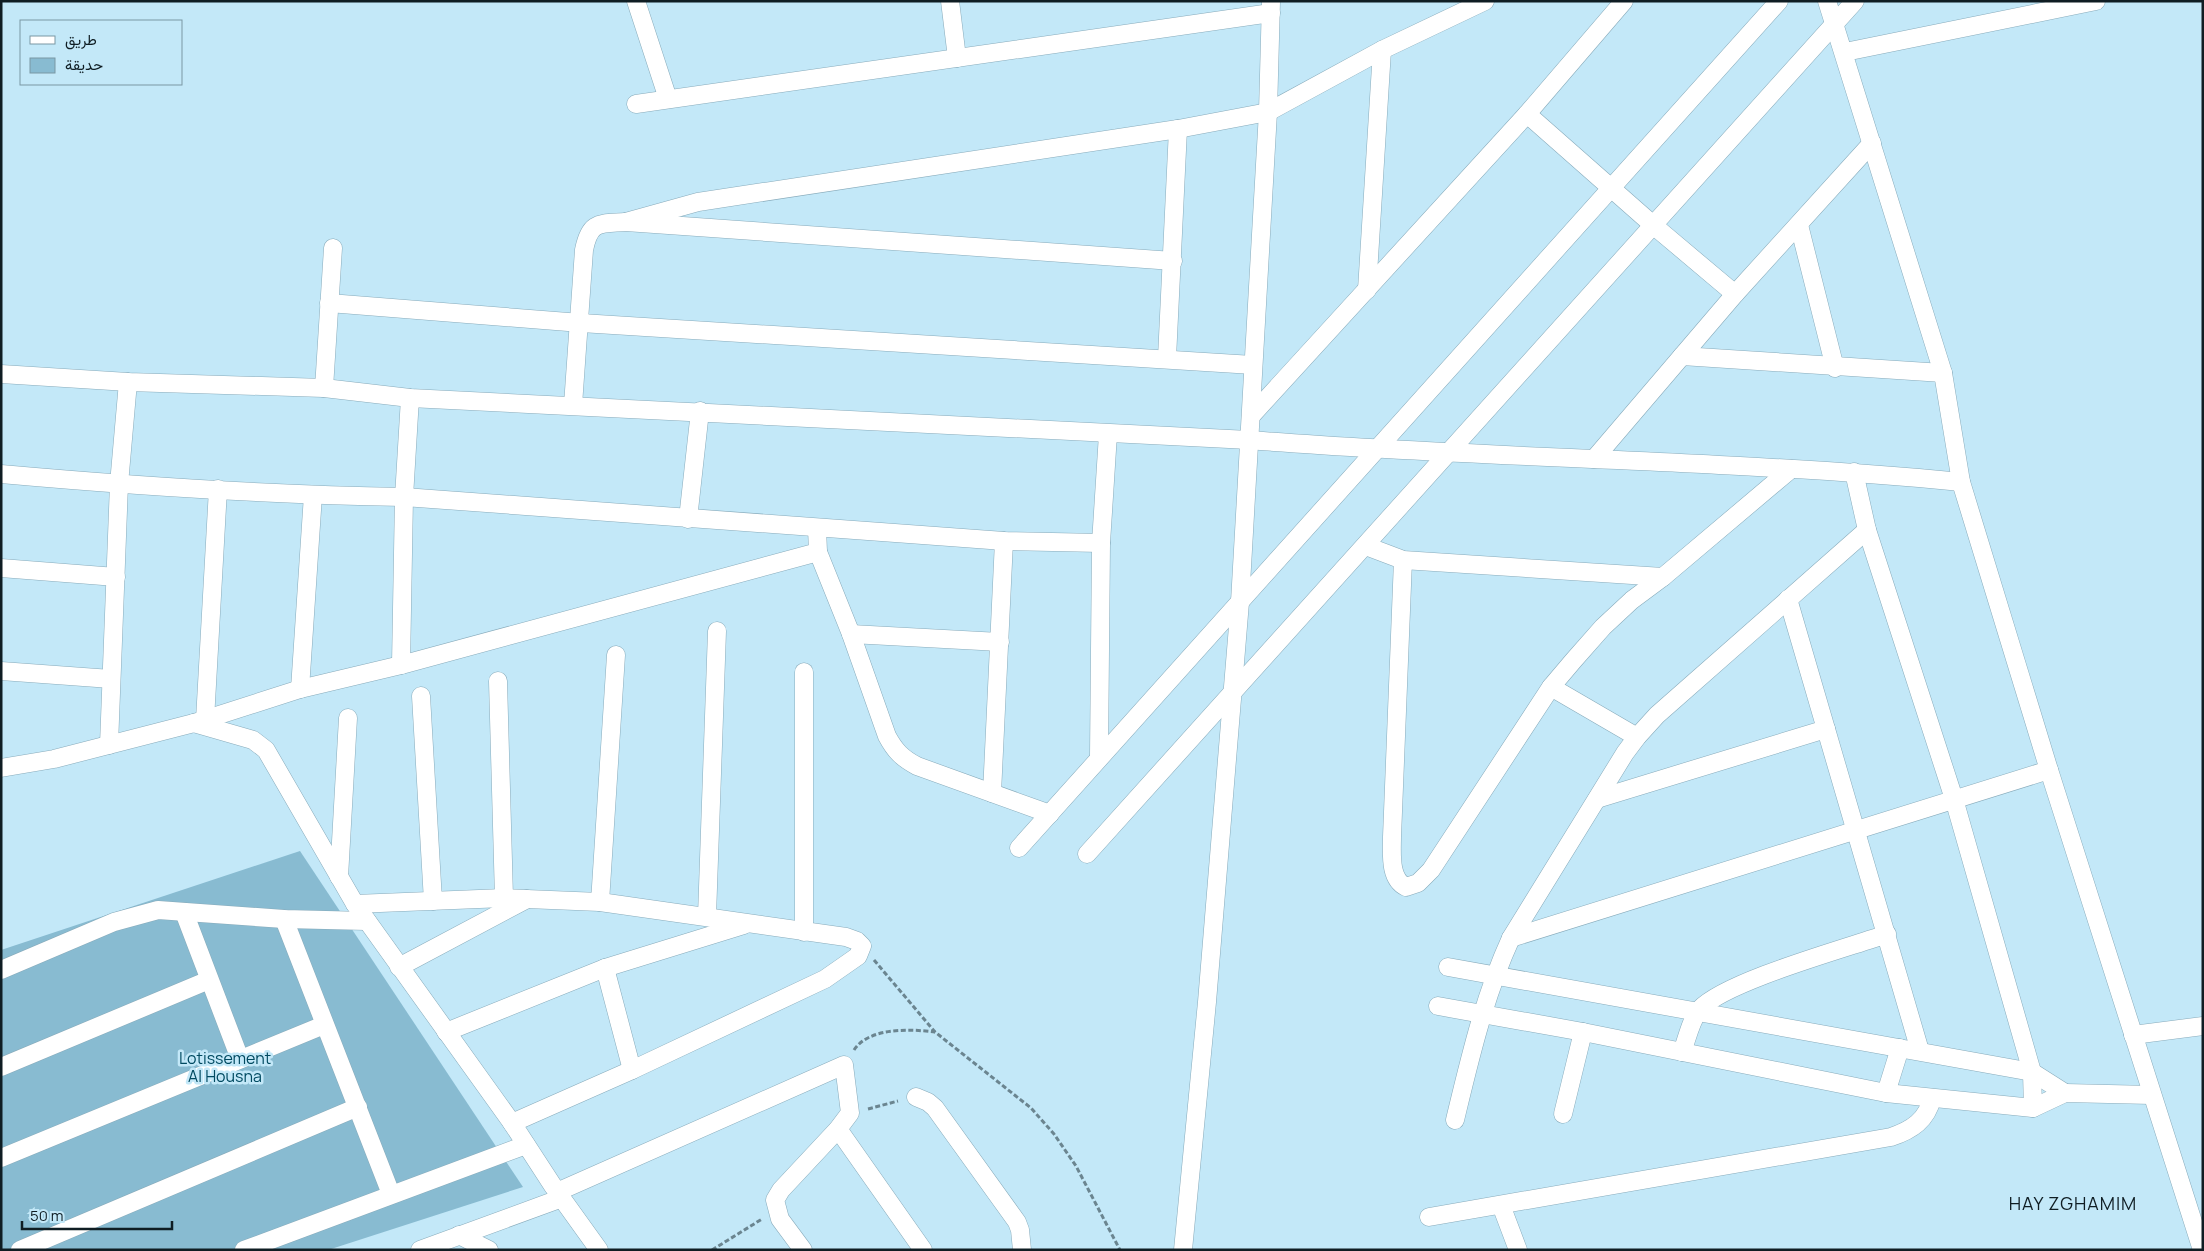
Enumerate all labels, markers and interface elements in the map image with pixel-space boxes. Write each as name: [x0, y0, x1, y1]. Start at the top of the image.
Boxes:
legend: [20, 20, 182, 85]
text: طريق: [65, 29, 97, 50]
text: حديقة: [65, 54, 103, 75]
park label: Lotissement Al Housna: [179, 1047, 271, 1087]
district label: HAY ZGHAMIM: [2009, 1191, 2137, 1215]
scale bar: [22, 1198, 172, 1230]
text: 50 m: [30, 1205, 64, 1226]

